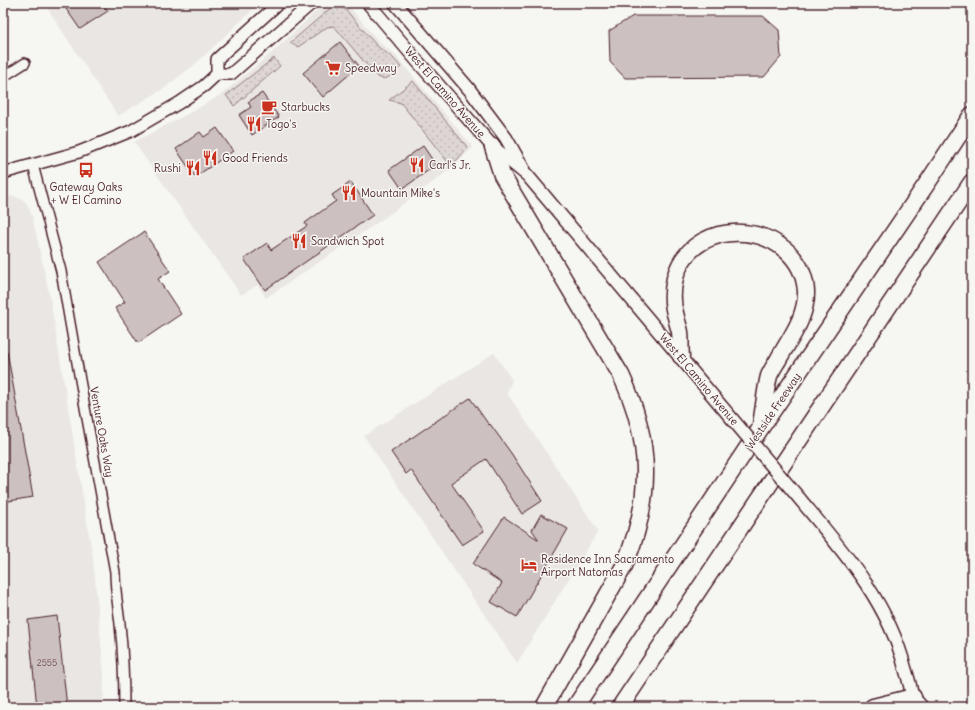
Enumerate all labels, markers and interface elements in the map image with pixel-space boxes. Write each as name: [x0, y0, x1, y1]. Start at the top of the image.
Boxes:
street label: West El Camino Avenue: [402, 44, 488, 140]
supermarket icon: Speedway: [324, 59, 342, 77]
place label: Speedway: [345, 61, 397, 75]
cafe icon: Starbucks: [260, 98, 278, 116]
place label: Starbucks: [281, 100, 330, 114]
restaurant icon: Togo's: [245, 115, 263, 133]
place label: Togo's: [266, 117, 296, 131]
restaurant icon: Good Friends: [201, 149, 219, 167]
place label: Good Friends: [222, 151, 288, 165]
restaurant icon: Carl's Jr.: [408, 156, 426, 174]
place label: Carl's Jr.: [429, 158, 471, 172]
restaurant icon: Rushi: [184, 159, 202, 177]
bus stop icon: Gateway Oaks + W El Camino: [77, 161, 95, 179]
place label: Rushi: [154, 161, 181, 175]
place label: Gateway Oaks + W El Camino: [50, 180, 122, 207]
restaurant icon: Mountain Mike's: [340, 184, 358, 202]
place label: Mountain Mike's: [361, 186, 440, 200]
restaurant icon: Sandwich Spot: [290, 232, 308, 250]
place label: Sandwich Spot: [311, 234, 384, 248]
street label: West El Camino Avenue: [656, 330, 742, 428]
street label: Westside Freeway: [742, 370, 804, 452]
street label: Venture Oaks Way: [87, 386, 117, 478]
place label: Residence Inn Sacramento Airport Natomas: [541, 552, 674, 579]
hotel icon: Residence Inn Sacramento Airport Natomas: [520, 556, 538, 574]
house number: 2555: [37, 657, 57, 668]

